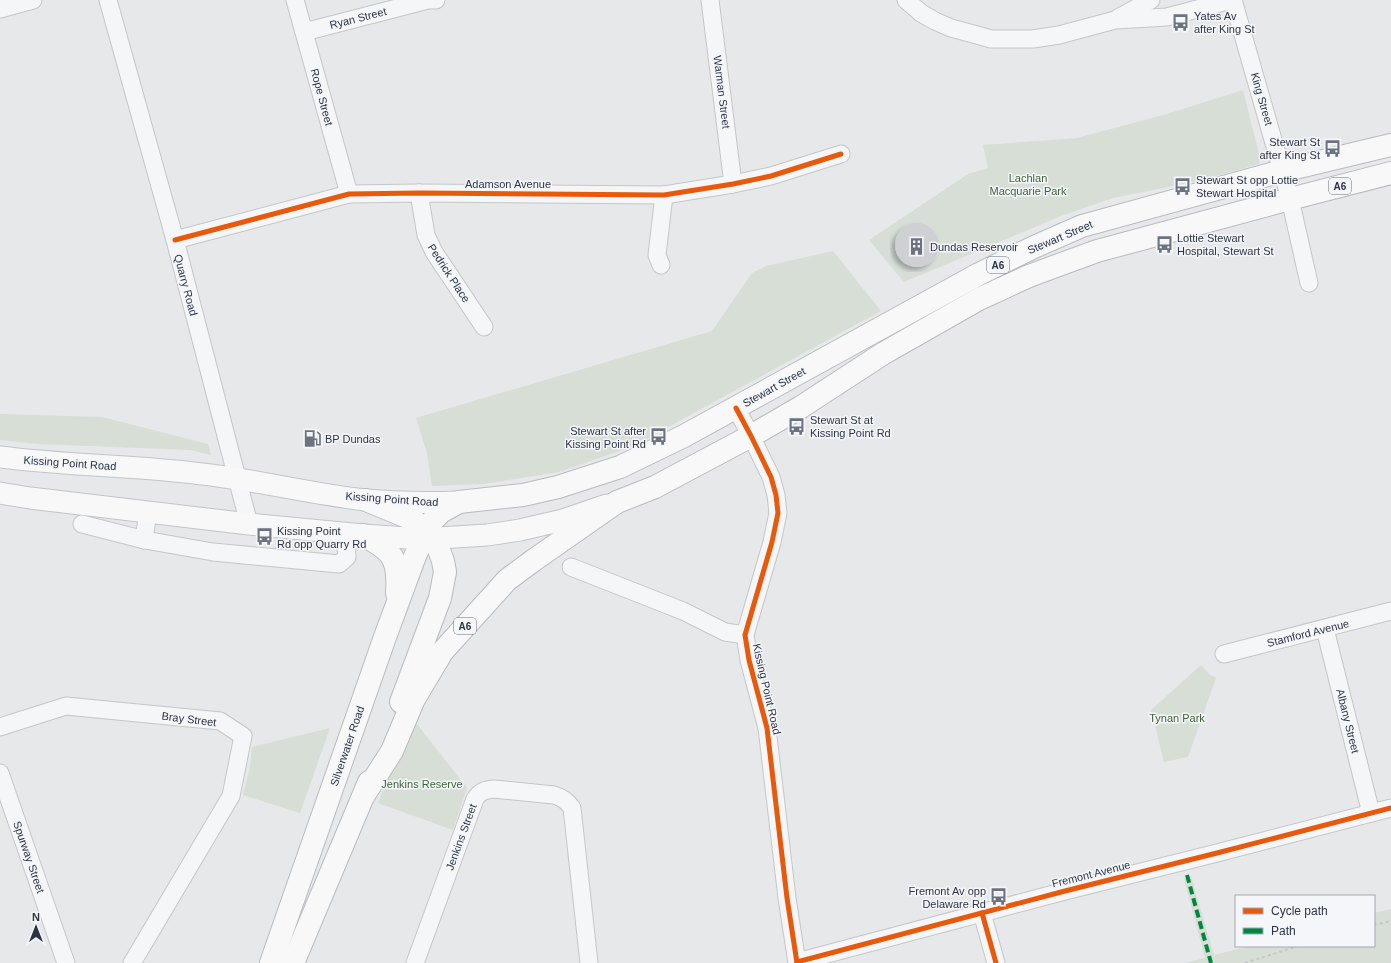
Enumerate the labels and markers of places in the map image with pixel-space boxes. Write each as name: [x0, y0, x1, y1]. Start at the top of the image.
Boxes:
place label: Yates Av after King St: [1194, 10, 1255, 35]
bus stop icon: Yates Av after King St: [1171, 12, 1191, 32]
place label: Stewart St after King St: [1259, 136, 1320, 161]
bus stop icon: Stewart St after King St: [1323, 138, 1343, 158]
place label: Stewart St opp Lottie Stewart Hospital: [1196, 174, 1298, 199]
bus stop icon: Stewart St opp Lottie Stewart Hospital: [1173, 176, 1193, 196]
place label: Lottie Stewart Hospital, Stewart St: [1177, 232, 1274, 257]
bus stop icon: Lottie Stewart Hospital, Stewart St: [1154, 234, 1174, 254]
building icon: Dundas Reservoir: [907, 237, 927, 257]
place label: Dundas Reservoir: [930, 241, 1018, 253]
place label: Stewart St at Kissing Point Rd: [810, 414, 891, 439]
bus stop icon: Stewart St at Kissing Point Rd: [787, 416, 807, 436]
place label: Stewart St after Kissing Point Rd: [565, 425, 646, 450]
bus stop icon: Stewart St after Kissing Point Rd: [649, 427, 669, 447]
fuel station icon: BP Dundas: [302, 429, 322, 449]
place label: BP Dundas: [325, 433, 381, 445]
place label: Kissing Point Rd opp Quarry Rd: [277, 525, 366, 550]
bus stop icon: Kissing Point Rd opp Quarry Rd: [254, 527, 274, 547]
place label: Fremont Av opp Delaware Rd: [909, 885, 986, 910]
bus stop icon: Fremont Av opp Delaware Rd: [989, 887, 1009, 907]

